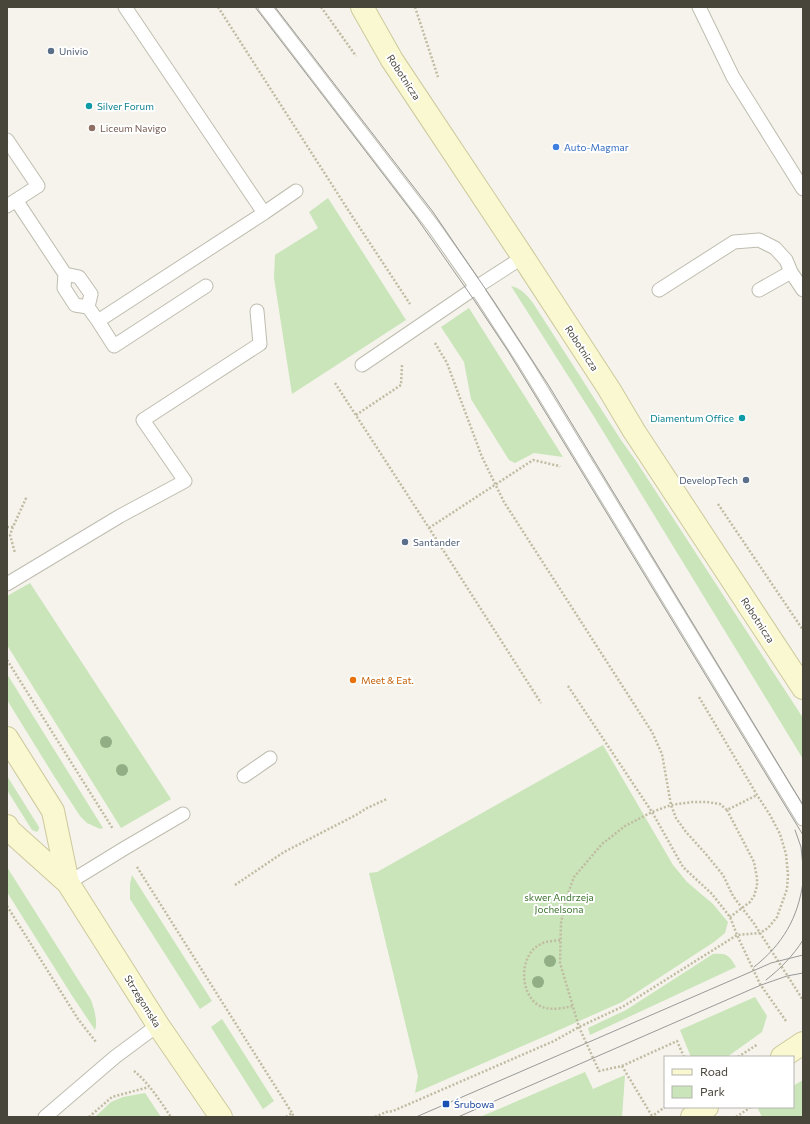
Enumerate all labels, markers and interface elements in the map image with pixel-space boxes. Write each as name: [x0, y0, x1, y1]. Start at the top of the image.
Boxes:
place label: Univio: [59, 45, 88, 57]
marker: Univio: [46, 46, 56, 56]
street label: Robotnicza: [385, 52, 423, 102]
place label: Silver Forum: [97, 100, 154, 112]
marker: Silver Forum: [84, 101, 94, 111]
place label: Liceum Navigo: [100, 122, 166, 134]
marker: Liceum Navigo: [87, 123, 97, 133]
place label: Auto-Magmar: [564, 141, 629, 153]
marker: Auto-Magmar: [551, 142, 561, 152]
street label: Robotnicza: [563, 323, 601, 373]
place label: Diamentum Office: [650, 412, 734, 424]
marker: Diamentum Office: [737, 413, 747, 423]
place label: DevelopTech: [679, 474, 738, 486]
marker: DevelopTech: [741, 475, 751, 485]
place label: Santander: [413, 536, 460, 548]
marker: Santander: [400, 537, 410, 547]
street label: Robotnicza: [739, 595, 777, 645]
place label: Meet & Eat.: [361, 674, 414, 686]
marker: Meet & Eat.: [348, 675, 358, 685]
park label: skwer Andrzeja Jochelsona: [524, 891, 594, 915]
street label: Strzegomska: [122, 973, 164, 1029]
legend: [664, 1056, 794, 1108]
text: Road: [700, 1064, 728, 1078]
text: Park: [700, 1084, 726, 1098]
place label: Śrubowa: [454, 1098, 494, 1110]
marker: Śrubowa: [441, 1099, 451, 1109]

